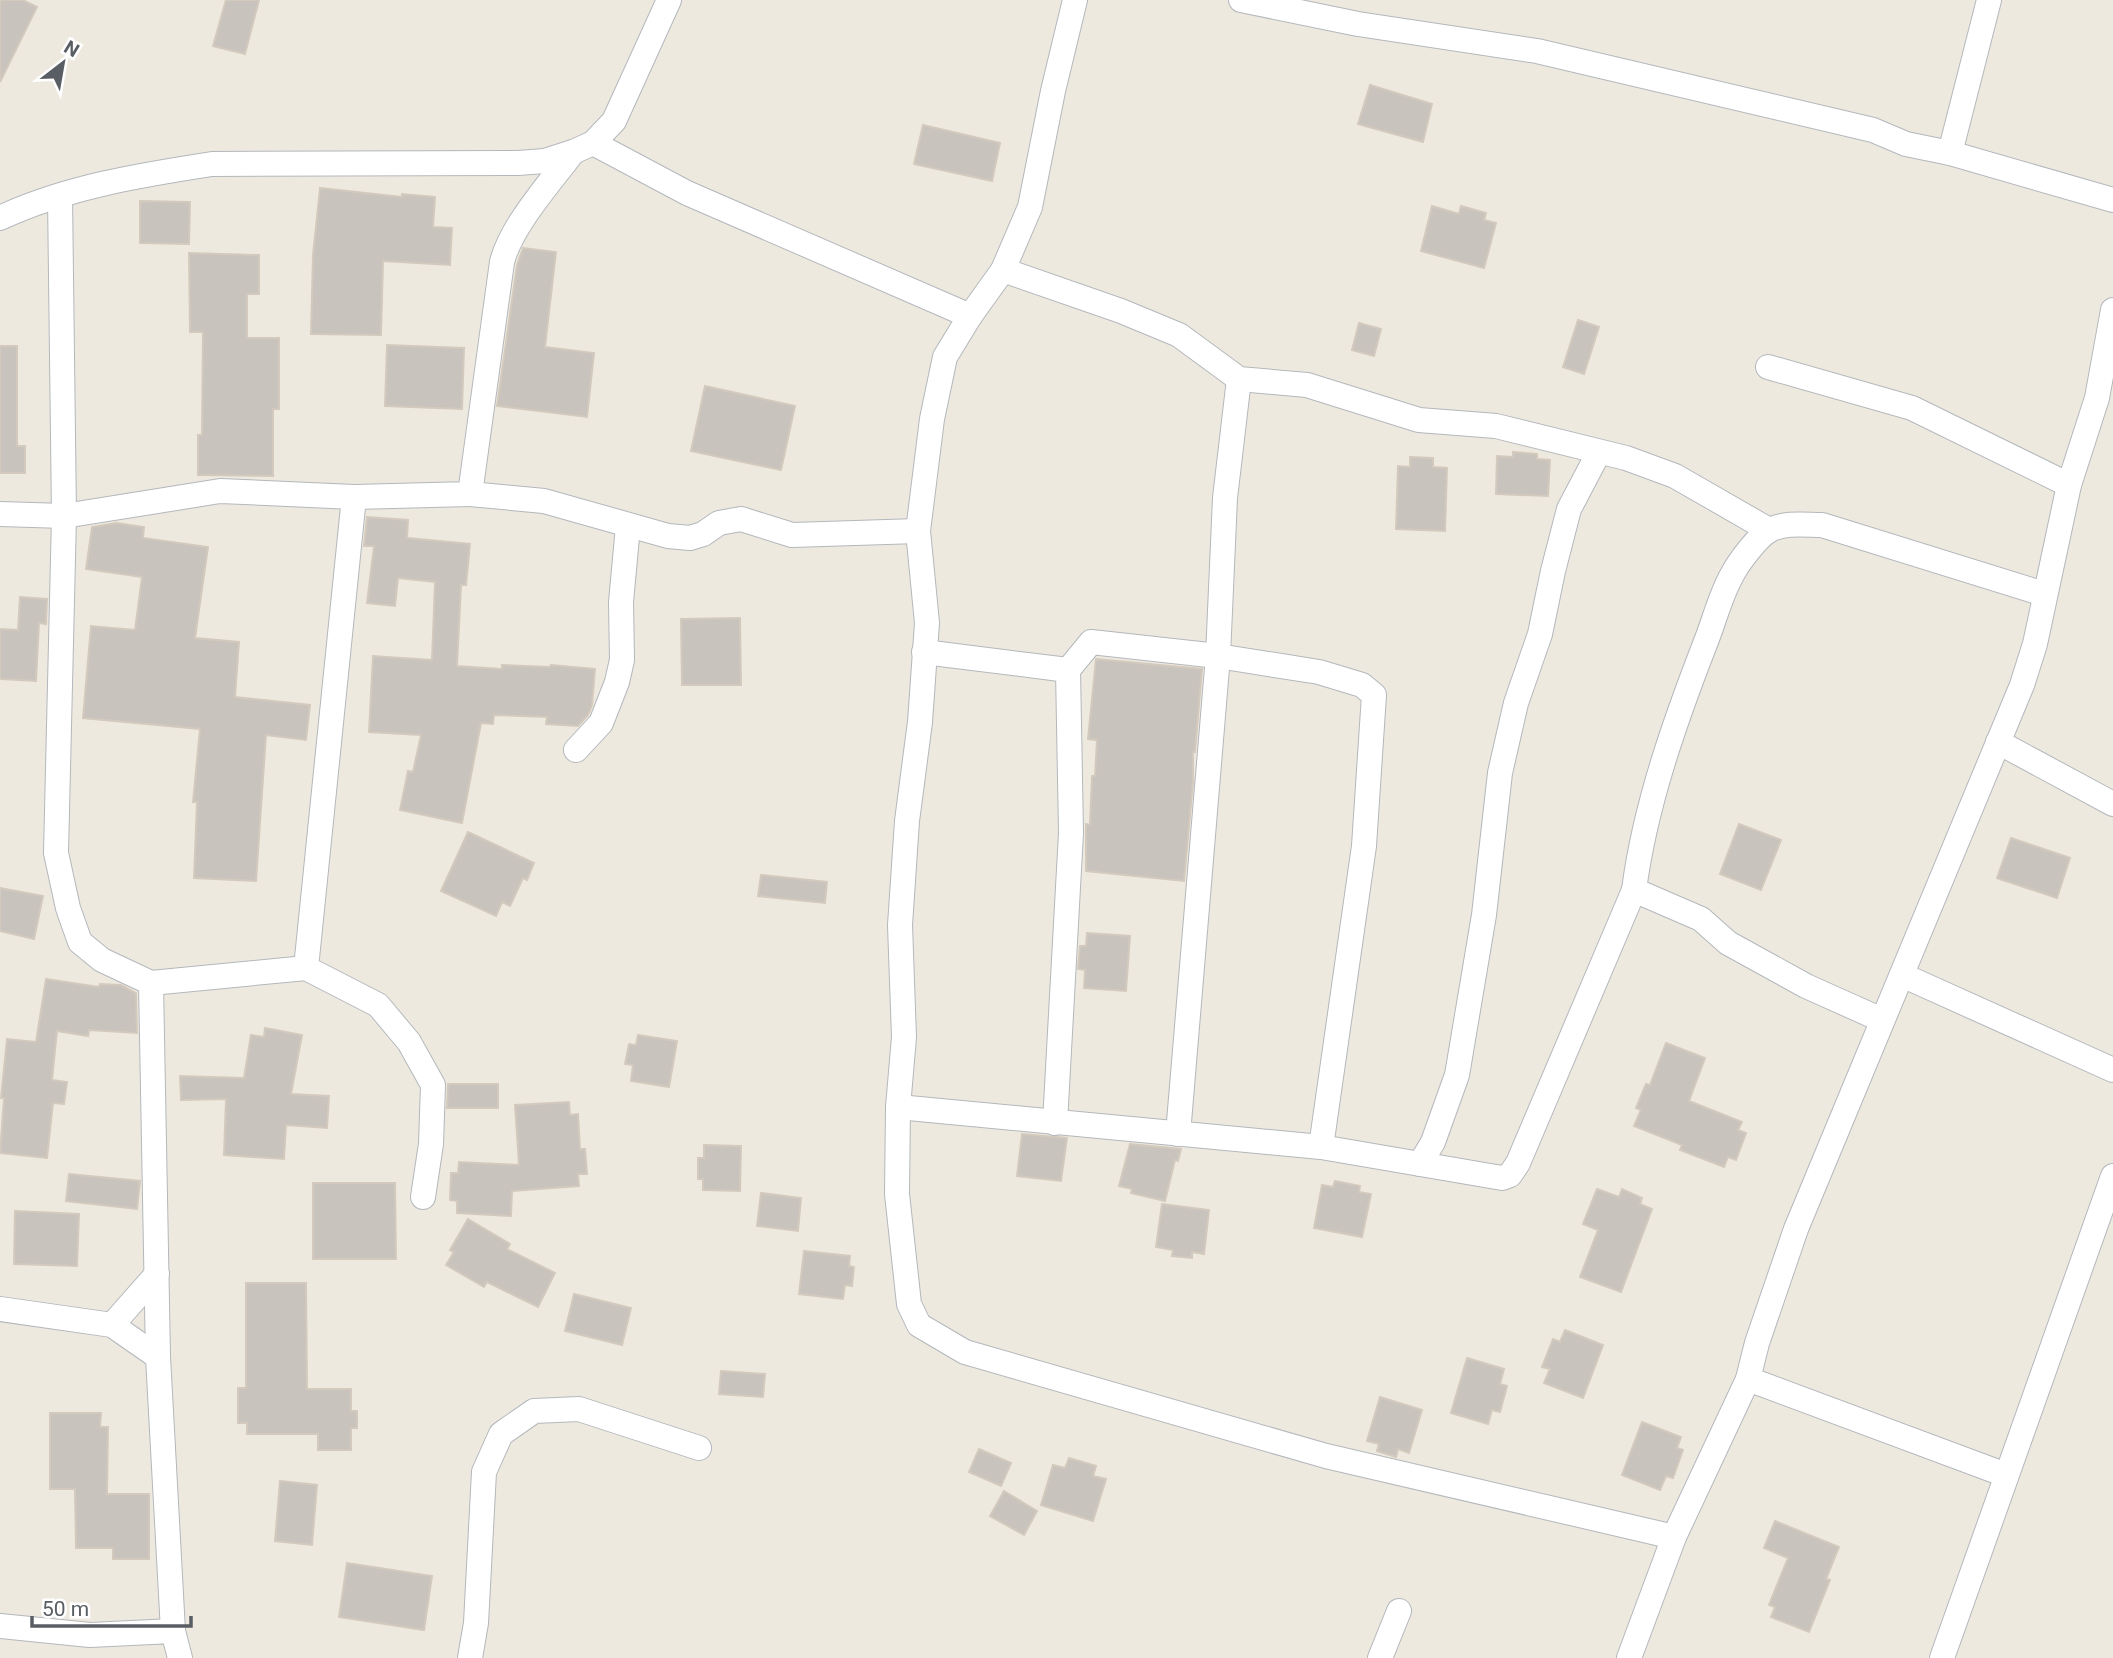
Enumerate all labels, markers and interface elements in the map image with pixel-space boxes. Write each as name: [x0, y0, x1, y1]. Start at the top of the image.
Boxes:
north arrow: [28, 28, 98, 98]
text: N: [60, 36, 83, 62]
scale bar: [32, 1584, 191, 1628]
text: 50 m: [42, 1597, 89, 1621]

